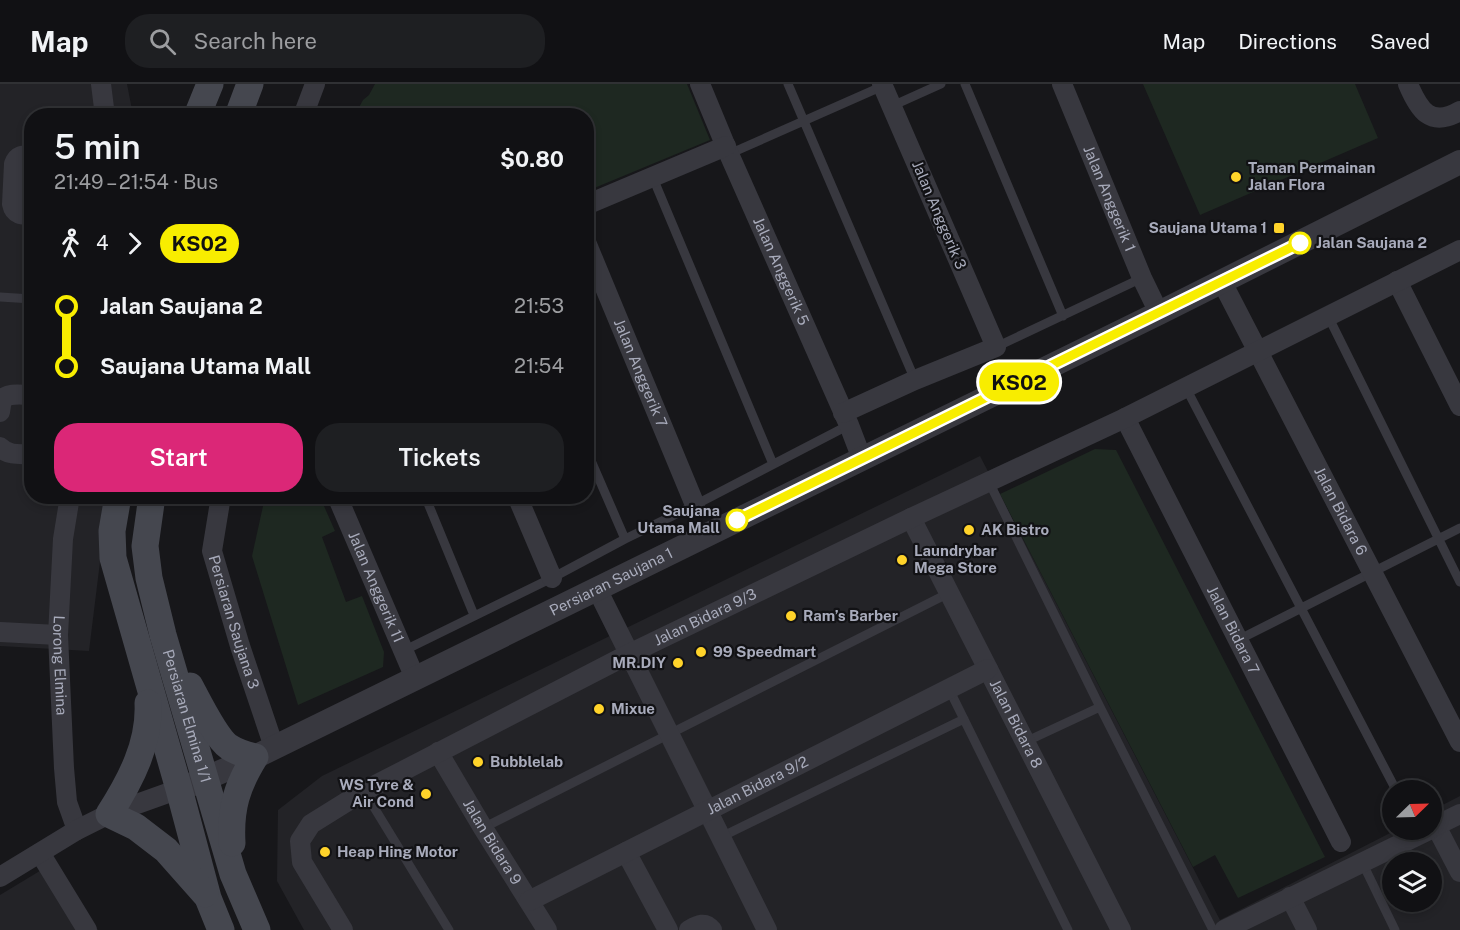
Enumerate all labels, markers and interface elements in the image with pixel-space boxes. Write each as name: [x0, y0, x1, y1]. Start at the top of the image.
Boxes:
search box: [125, 14, 545, 68]
text: Map: [30, 25, 89, 58]
icon: search: [146, 25, 179, 58]
text: Search here: [194, 28, 317, 54]
text: Map: [1163, 29, 1205, 54]
text: Directions: [1238, 29, 1337, 54]
text: Saved: [1370, 29, 1430, 54]
text: 5 min: [54, 128, 141, 166]
street label: Jalan Anggerik 1: [1080, 143, 1139, 254]
text: $0.80: [500, 146, 564, 172]
street label: Jalan Anggerik 3: [909, 158, 970, 272]
place label: Taman Permainan Jalan Flora: [1248, 159, 1376, 193]
text: 21:49 – 21:54 · Bus: [54, 170, 218, 194]
marker: Taman Permainan Jalan Flora: [1229, 170, 1243, 184]
street label: Jalan Anggerik 5: [750, 214, 813, 328]
place label: Saujana Utama 1: [1148, 219, 1267, 236]
marker: Saujana Utama 1: [1272, 221, 1286, 235]
icon: walk: [54, 227, 87, 260]
icon: forward: [118, 227, 151, 260]
text: 4: [96, 231, 109, 255]
text: KS02: [172, 231, 227, 256]
marker: Jalan Saujana 2: [1289, 232, 1311, 254]
place label: Jalan Saujana 2: [1316, 234, 1427, 251]
text: Jalan Saujana 2: [100, 293, 263, 319]
text: 21:53: [514, 294, 564, 318]
street label: Jalan Anggerik 7: [611, 316, 671, 430]
text: Saujana Utama Mall: [100, 353, 311, 379]
text: 21:54: [514, 354, 564, 378]
line badge: KS02: [977, 362, 1061, 402]
text: KS02: [991, 370, 1047, 395]
button: Start: [54, 423, 303, 492]
button: Tickets: [315, 423, 564, 492]
street label: Jalan Bidara 6: [1311, 464, 1371, 558]
place label: Saujana Utama Mall: [637, 502, 720, 536]
marker: Saujana Utama Mall: [726, 509, 748, 531]
place label: AK Bistro: [981, 521, 1050, 538]
marker: AK Bistro: [962, 523, 976, 537]
street label: Jalan Anggerik 11: [345, 529, 408, 645]
place label: Laundrybar Mega Store: [914, 542, 997, 576]
street label: Persiaran Saujana 1: [547, 544, 676, 619]
street label: Persiaran Saujana 3: [206, 553, 263, 691]
marker: Laundrybar Mega Store: [895, 553, 909, 567]
street label: Jalan Bidara 7: [1204, 583, 1263, 677]
street label: Jalan Bidara 9/3: [651, 585, 759, 649]
place label: Ram’s Barber: [803, 607, 898, 624]
marker: Ram’s Barber: [784, 609, 798, 623]
street label: Lorong Elmina: [50, 615, 71, 716]
place label: 99 Speedmart: [713, 643, 816, 660]
marker: 99 Speedmart: [694, 645, 708, 659]
street label: Persiaran Elmina 1/1: [160, 647, 215, 785]
place label: MR.DIY: [612, 654, 666, 671]
marker: MR.DIY: [671, 656, 685, 670]
street label: Jalan Bidara 8: [987, 676, 1046, 771]
place label: Mixue: [611, 700, 655, 717]
marker: Mixue: [592, 702, 606, 716]
street label: Jalan Bidara 9/2: [704, 752, 811, 818]
place label: Bubblelab: [490, 753, 563, 770]
marker: Bubblelab: [471, 755, 485, 769]
place label: WS Tyre & Air Cond: [339, 776, 414, 810]
north arrow: [1382, 780, 1442, 840]
map controls: [1382, 780, 1442, 912]
marker: WS Tyre & Air Cond: [419, 787, 433, 801]
street label: Jalan Bidara 9: [460, 796, 525, 888]
place label: Heap Hing Motor: [337, 843, 458, 860]
marker: Heap Hing Motor: [318, 845, 332, 859]
button: layers: [1382, 852, 1442, 912]

